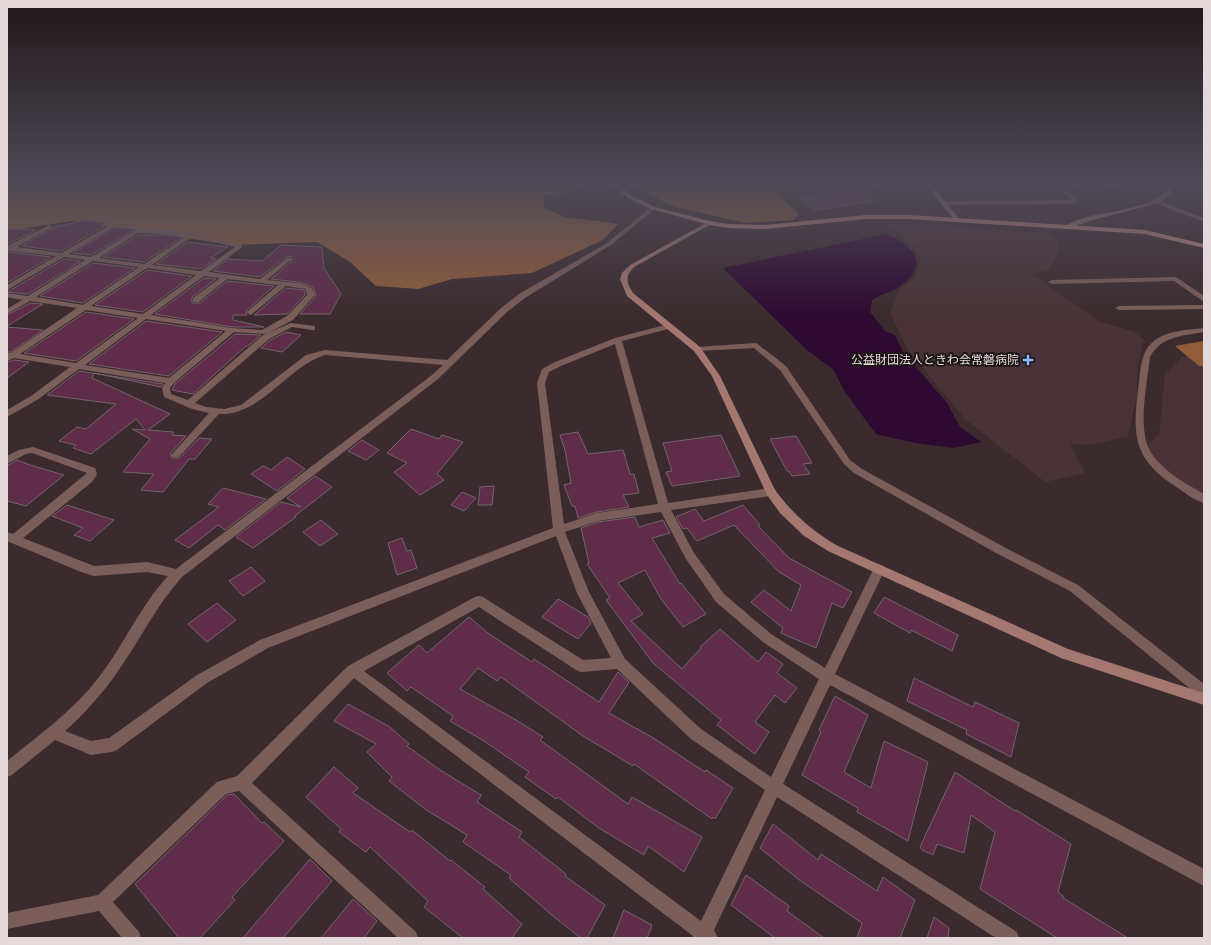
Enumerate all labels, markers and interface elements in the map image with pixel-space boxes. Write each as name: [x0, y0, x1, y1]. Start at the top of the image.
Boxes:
place label: 公益財団法人ときわ会常磐病院: [851, 353, 1019, 367]
marker: 公益財団法人ときわ会常磐病院: [1022, 354, 1034, 366]

